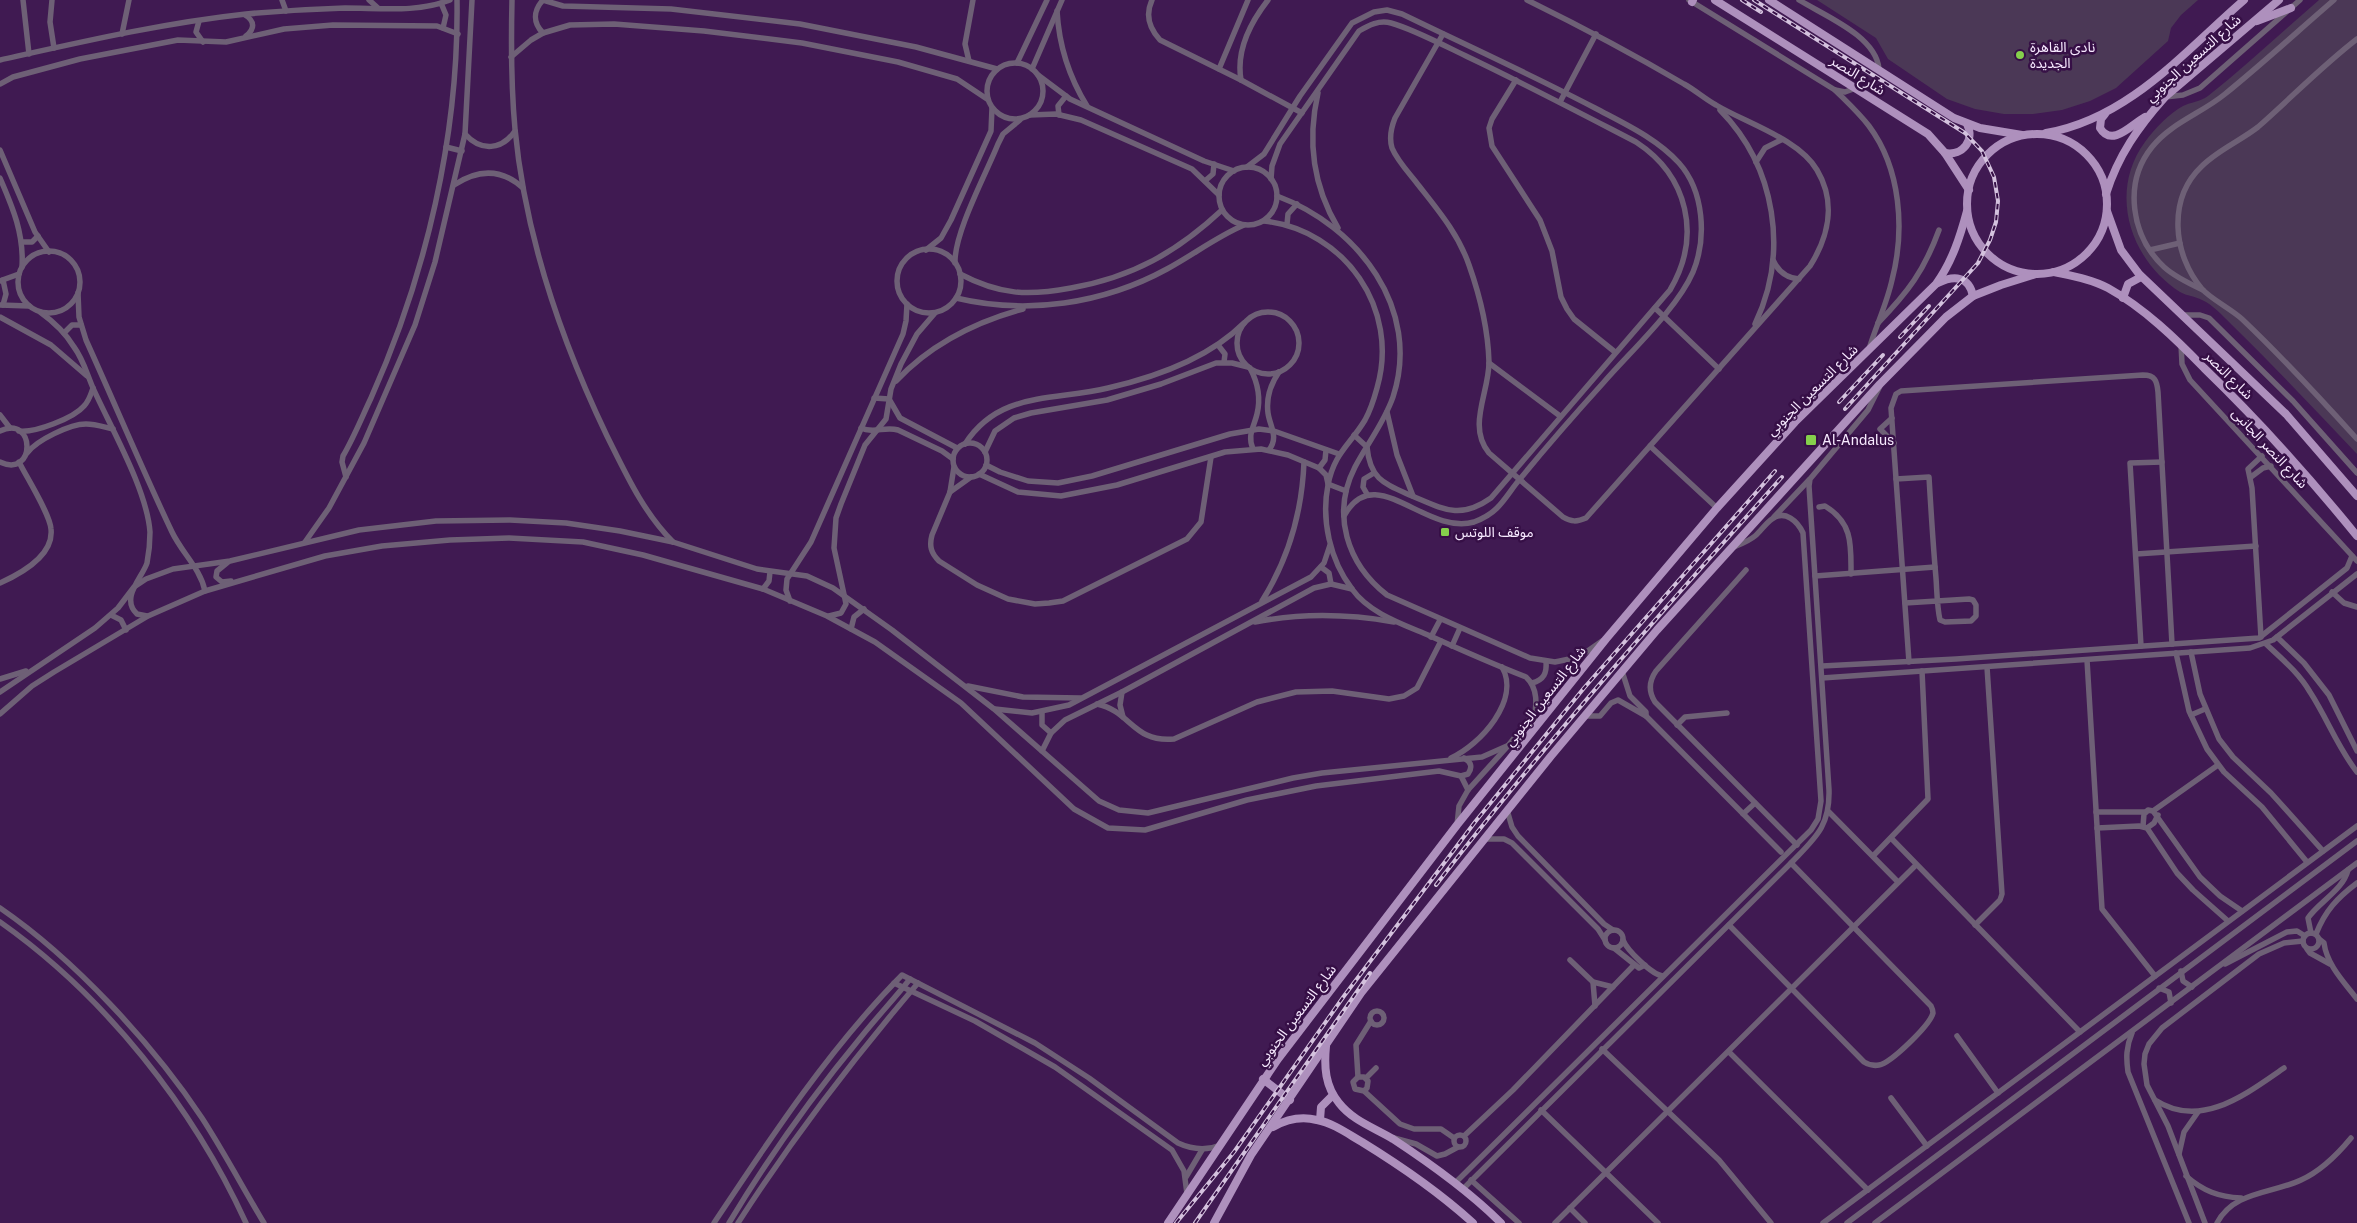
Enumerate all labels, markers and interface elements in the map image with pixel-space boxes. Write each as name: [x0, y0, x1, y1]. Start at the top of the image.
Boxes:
street label: شارع التسعين الجنوبي: [2142, 11, 2246, 107]
place label: نادى القاهرة الجديدة: [2030, 39, 2095, 71]
marker: نادى القاهرة الجديدة: [2014, 49, 2026, 61]
street label: شارع النصر: [1825, 51, 1888, 101]
street label: شارع التسعين الجنوبي: [1763, 341, 1863, 441]
street label: شارع النصر: [2199, 347, 2256, 404]
street label: شارع النصر الجانبى: [2227, 405, 2311, 493]
place label: Al-Andalus: [1822, 432, 1894, 448]
marker: Al-Andalus: [1804, 433, 1818, 447]
place label: موقف اللوتس: [1455, 524, 1534, 541]
marker: موقف اللوتس: [1439, 526, 1451, 538]
street label: شارع التسعين الجنوبي: [1501, 643, 1592, 751]
street label: شارع التسعين الجنوبي: [1253, 961, 1342, 1071]

